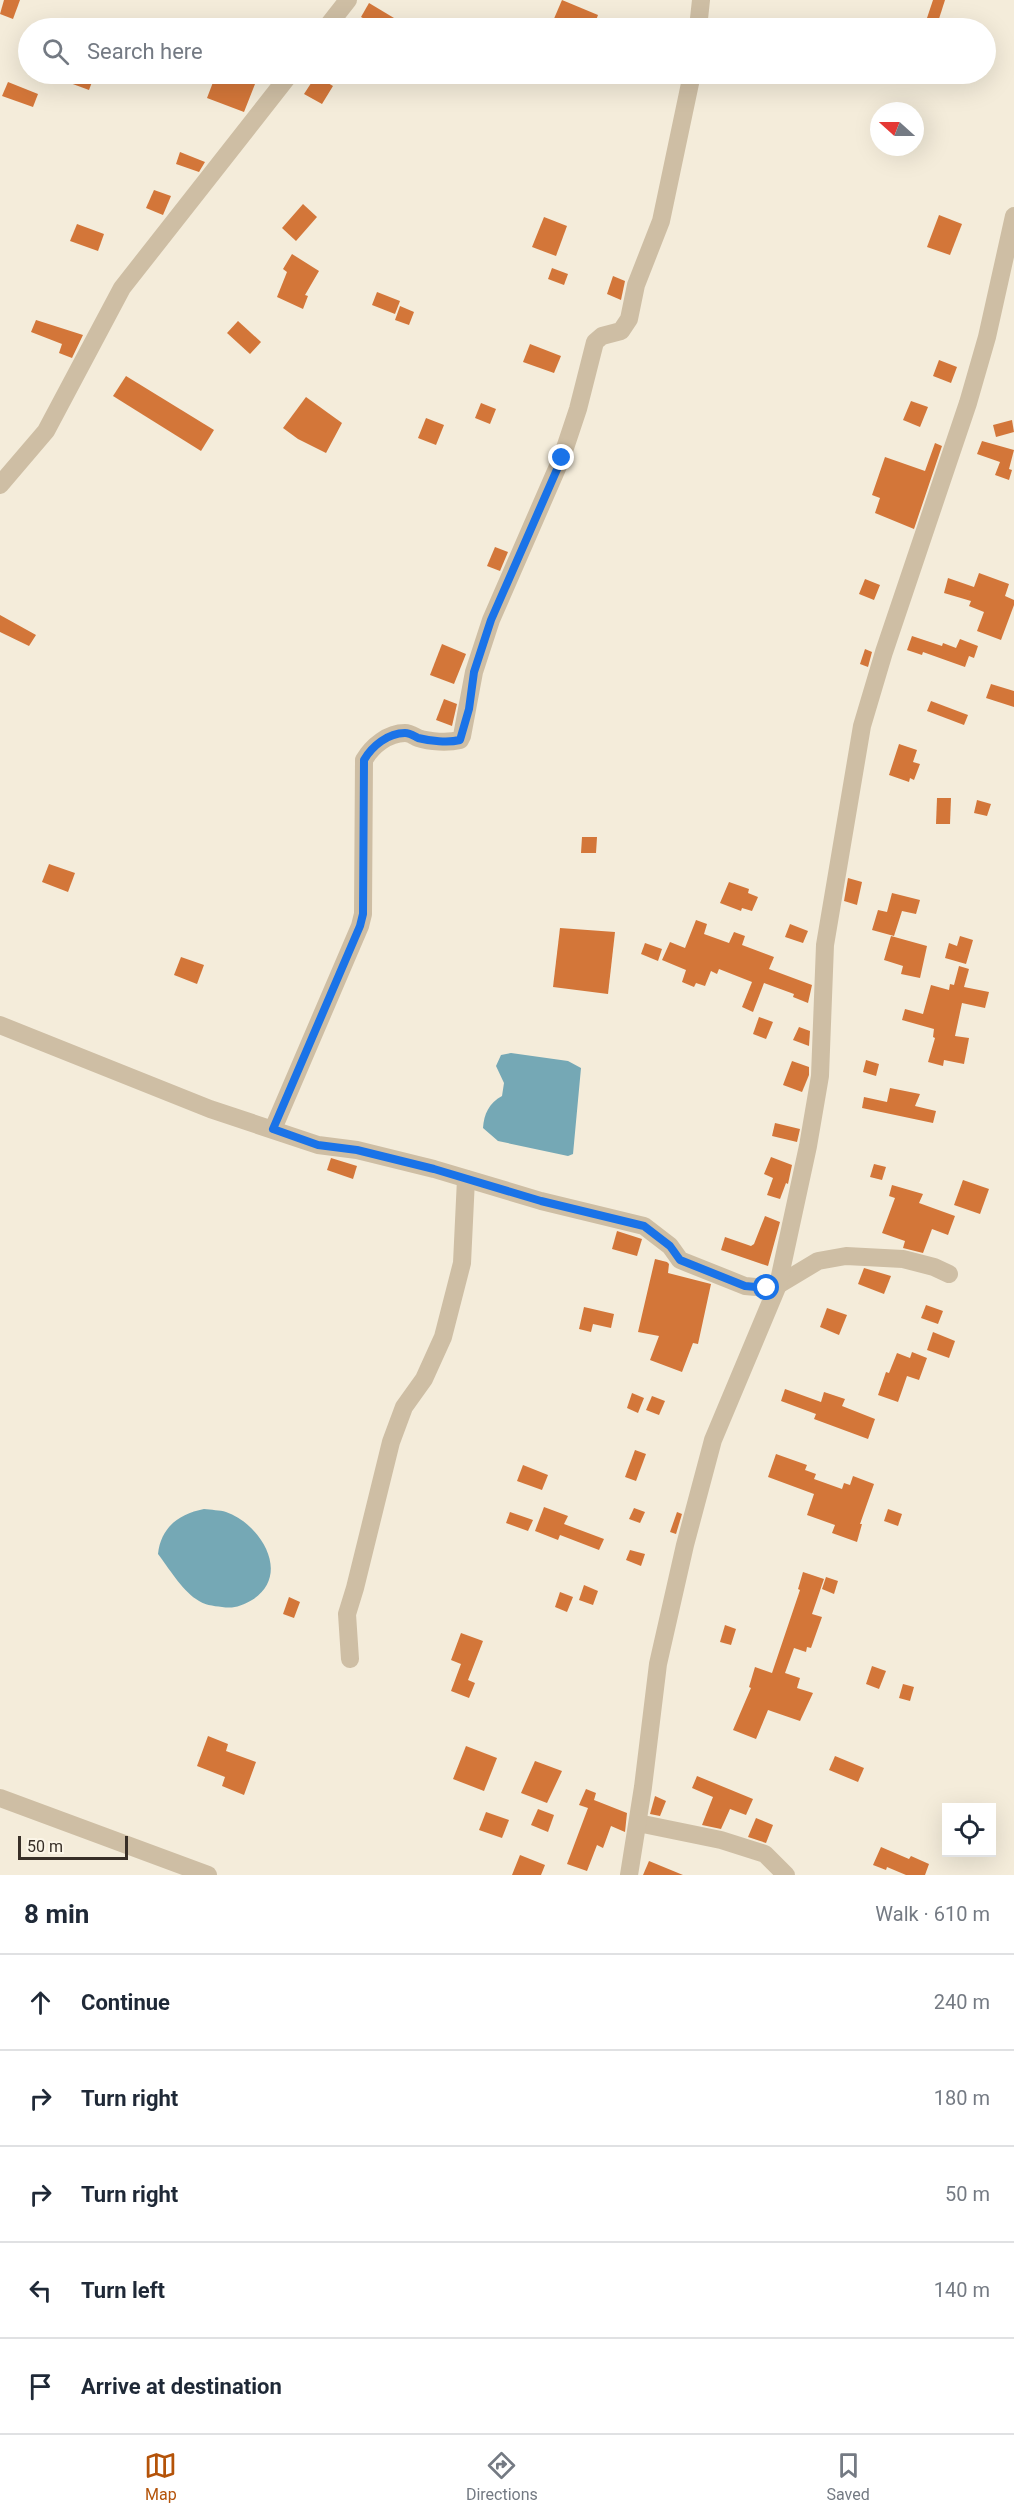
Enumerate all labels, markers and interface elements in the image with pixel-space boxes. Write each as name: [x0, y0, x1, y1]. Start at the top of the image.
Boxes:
search box: [18, 18, 996, 84]
icon: search: [39, 35, 72, 68]
text: Search here: [87, 39, 203, 64]
north arrow: [870, 102, 924, 156]
route end: [548, 444, 574, 470]
route start: [753, 1274, 779, 1300]
map controls: [942, 1803, 996, 1857]
button: locate: [942, 1803, 996, 1857]
scale bar: [18, 1833, 128, 1860]
text: 50 m: [27, 1837, 63, 1856]
text: 8 min: [24, 1899, 89, 1929]
text: Walk · 610 m: [875, 1902, 990, 1926]
icon: ahead: [24, 1986, 57, 2019]
text: Continue: [81, 1990, 170, 2015]
text: 240 m: [934, 1990, 990, 2014]
icon: right: [24, 2082, 57, 2115]
text: Turn right: [81, 2086, 178, 2111]
text: 180 m: [934, 2086, 990, 2110]
icon: right: [24, 2178, 57, 2211]
text: Turn right: [81, 2182, 178, 2207]
text: 50 m: [945, 2182, 990, 2206]
icon: left: [24, 2274, 57, 2307]
text: Turn left: [81, 2278, 165, 2303]
text: 140 m: [934, 2278, 990, 2302]
icon: arrive: [24, 2370, 57, 2403]
text: Arrive at destination: [81, 2374, 282, 2399]
tab: Map: [144, 2449, 177, 2504]
tab: Directions: [466, 2449, 538, 2504]
tab: Saved: [826, 2449, 870, 2504]

